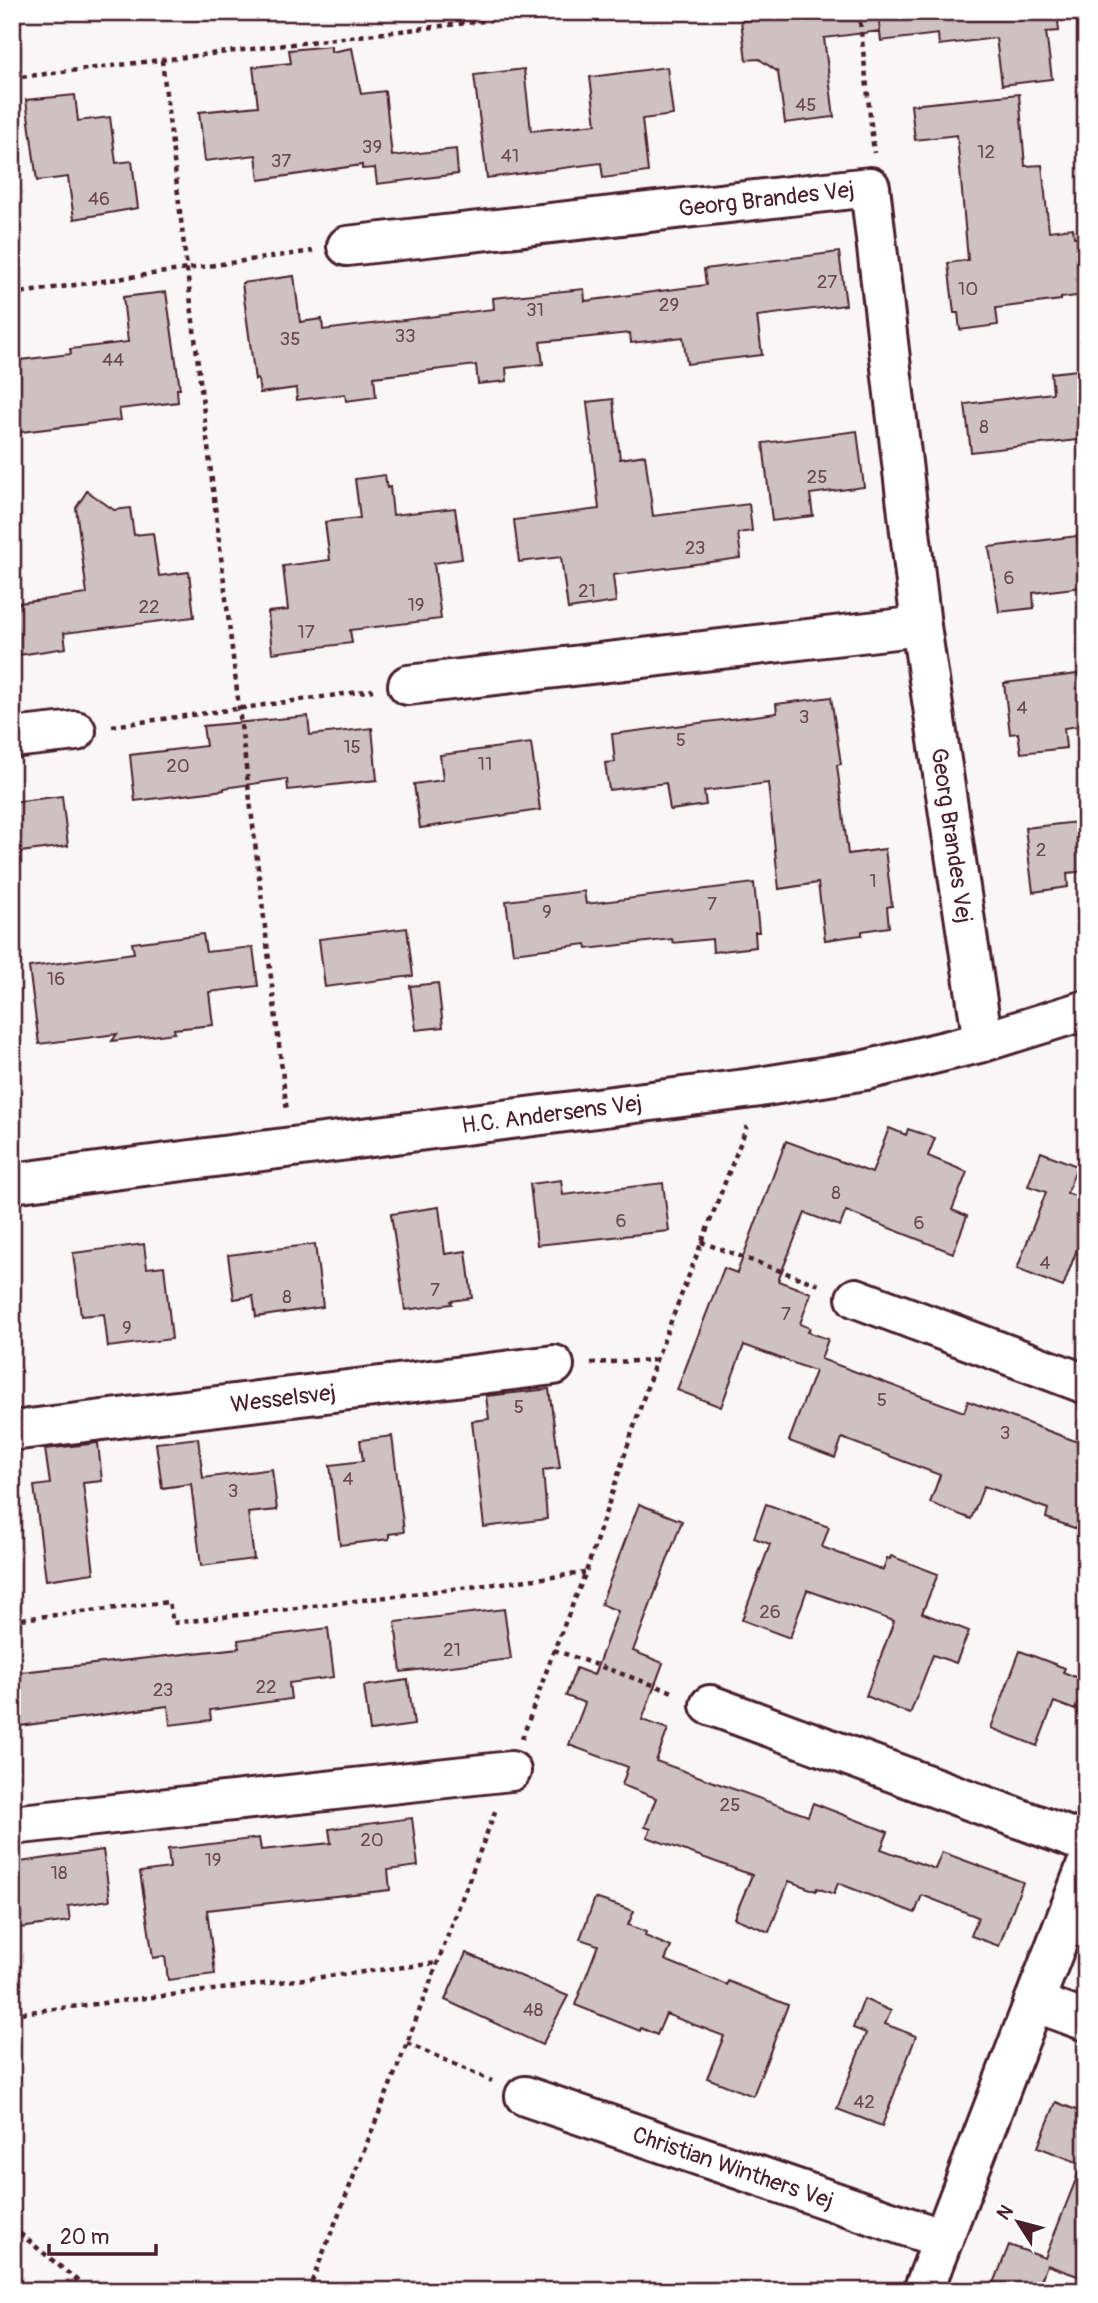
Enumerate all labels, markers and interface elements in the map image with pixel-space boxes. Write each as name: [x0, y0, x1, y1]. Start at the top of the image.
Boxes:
house number: 45: [795, 93, 817, 117]
house number: 39: [362, 135, 382, 159]
house number: 12: [977, 140, 995, 164]
house number: 41: [501, 144, 519, 168]
house number: 37: [271, 149, 291, 173]
street label: Georg Brandes Vej: [677, 174, 856, 223]
house number: 46: [88, 187, 110, 211]
house number: 27: [817, 270, 837, 294]
house number: 10: [958, 277, 978, 301]
house number: 29: [659, 293, 679, 317]
house number: 31: [526, 298, 544, 322]
house number: 33: [394, 324, 416, 348]
house number: 35: [280, 327, 300, 351]
house number: 44: [102, 348, 124, 372]
house number: 8: [979, 415, 989, 439]
house number: 25: [807, 465, 827, 489]
house number: 23: [685, 536, 705, 560]
house number: 6: [1003, 566, 1015, 590]
house number: 21: [578, 579, 596, 603]
house number: 19: [407, 593, 425, 617]
house number: 22: [138, 595, 160, 619]
house number: 17: [297, 620, 315, 644]
house number: 4: [1016, 696, 1028, 720]
house number: 3: [799, 705, 809, 729]
house number: 5: [676, 728, 686, 752]
house number: 15: [343, 735, 361, 759]
street label: Georg Brandes Vej: [925, 746, 980, 925]
house number: 11: [478, 752, 492, 776]
house number: 20: [166, 754, 190, 778]
house number: 2: [1036, 838, 1046, 862]
house number: 1: [869, 869, 877, 893]
house number: 7: [707, 892, 717, 916]
house number: 9: [542, 900, 552, 924]
house number: 16: [47, 967, 65, 991]
street label: H.C. Andersens Vej: [460, 1088, 644, 1140]
house number: 8: [831, 1181, 841, 1205]
house number: 6: [615, 1209, 627, 1233]
house number: 6: [913, 1211, 925, 1235]
house number: 4: [1039, 1251, 1051, 1275]
house number: 7: [430, 1278, 440, 1302]
house number: 8: [282, 1285, 292, 1309]
house number: 7: [781, 1302, 791, 1326]
house number: 9: [122, 1316, 132, 1340]
street label: Wesselsvej: [229, 1377, 337, 1419]
house number: 5: [877, 1388, 887, 1412]
house number: 5: [514, 1395, 524, 1419]
house number: 3: [1000, 1421, 1010, 1445]
house number: 4: [342, 1467, 354, 1491]
house number: 3: [228, 1479, 238, 1503]
house number: 26: [759, 1600, 781, 1624]
house number: 21: [443, 1638, 461, 1662]
house number: 22: [255, 1675, 277, 1699]
house number: 23: [153, 1678, 173, 1702]
house number: 25: [720, 1793, 740, 1817]
house number: 20: [360, 1828, 384, 1852]
house number: 19: [204, 1848, 222, 1872]
house number: 18: [50, 1861, 68, 1885]
house number: 48: [523, 1998, 543, 2022]
house number: 42: [853, 2090, 875, 2114]
street label: Christian Winthers Vej: [629, 2119, 838, 2215]
north arrow: [982, 2188, 1052, 2258]
text: N: [992, 2200, 1019, 2225]
scale bar: [49, 2212, 156, 2256]
text: 20 m: [60, 2224, 109, 2251]

